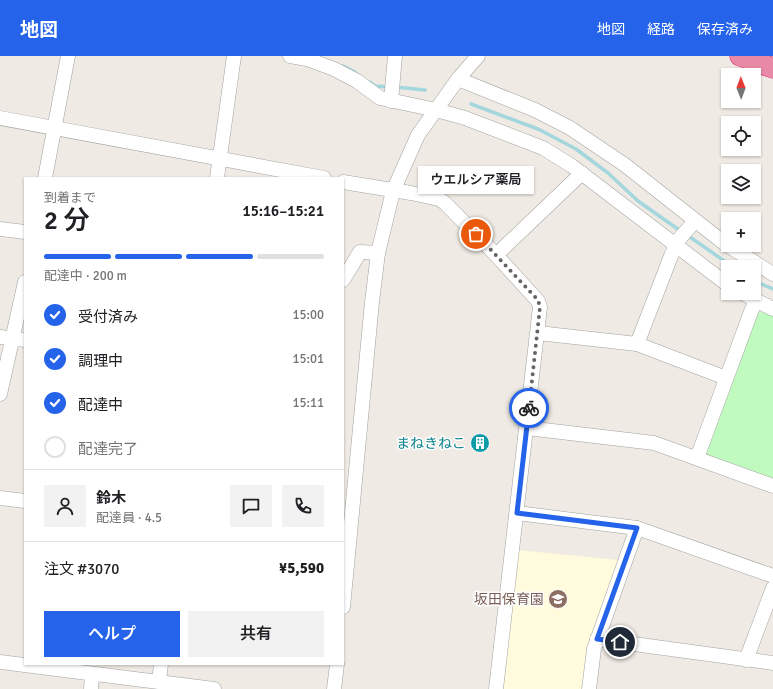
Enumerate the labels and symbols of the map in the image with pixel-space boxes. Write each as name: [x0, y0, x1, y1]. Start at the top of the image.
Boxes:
north arrow: [721, 68, 761, 108]
callout: ウエルシア薬局: [418, 166, 534, 194]
pin: [459, 217, 493, 251]
courier: [509, 388, 549, 428]
building icon: まねきねこ: [469, 432, 491, 454]
place label: まねきねこ: [396, 435, 466, 452]
school or university icon: 坂田保育園: [547, 588, 569, 610]
place label: 坂田保育園: [474, 591, 544, 608]
pin: [603, 625, 637, 659]

